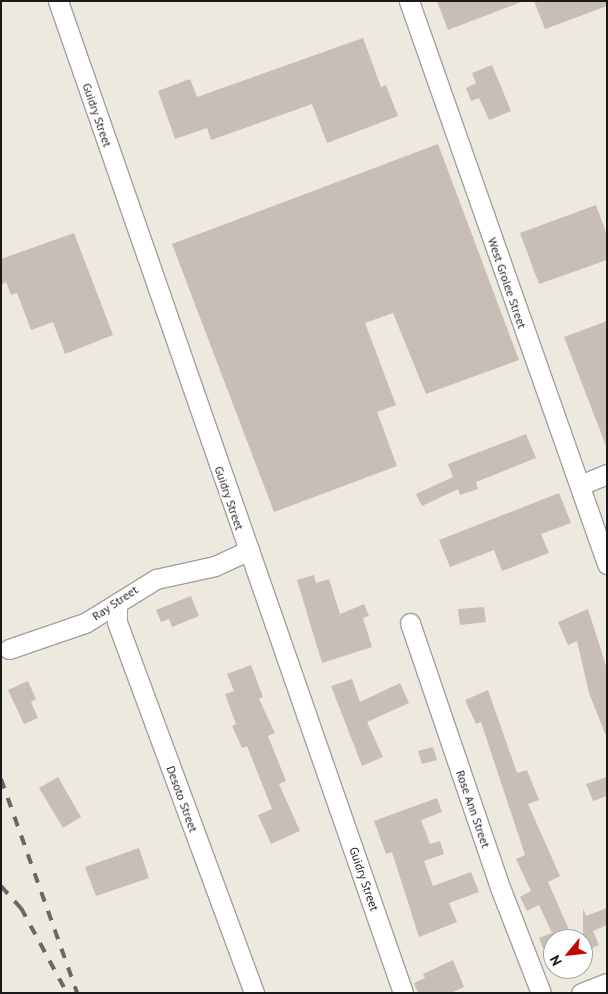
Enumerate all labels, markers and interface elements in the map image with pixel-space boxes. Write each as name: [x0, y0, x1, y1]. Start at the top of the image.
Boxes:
street label: Guidry Street: [79, 81, 115, 149]
street label: West Grolee Street: [485, 236, 529, 330]
street label: Guidry Street: [211, 464, 247, 532]
street label: Ray Street: [89, 582, 141, 624]
street label: Desoto Street: [163, 764, 201, 834]
street label: Rose Ann Street: [453, 768, 493, 850]
street label: Guidry Street: [346, 845, 382, 913]
north arrow: [543, 929, 593, 979]
text: N: [546, 952, 566, 969]

